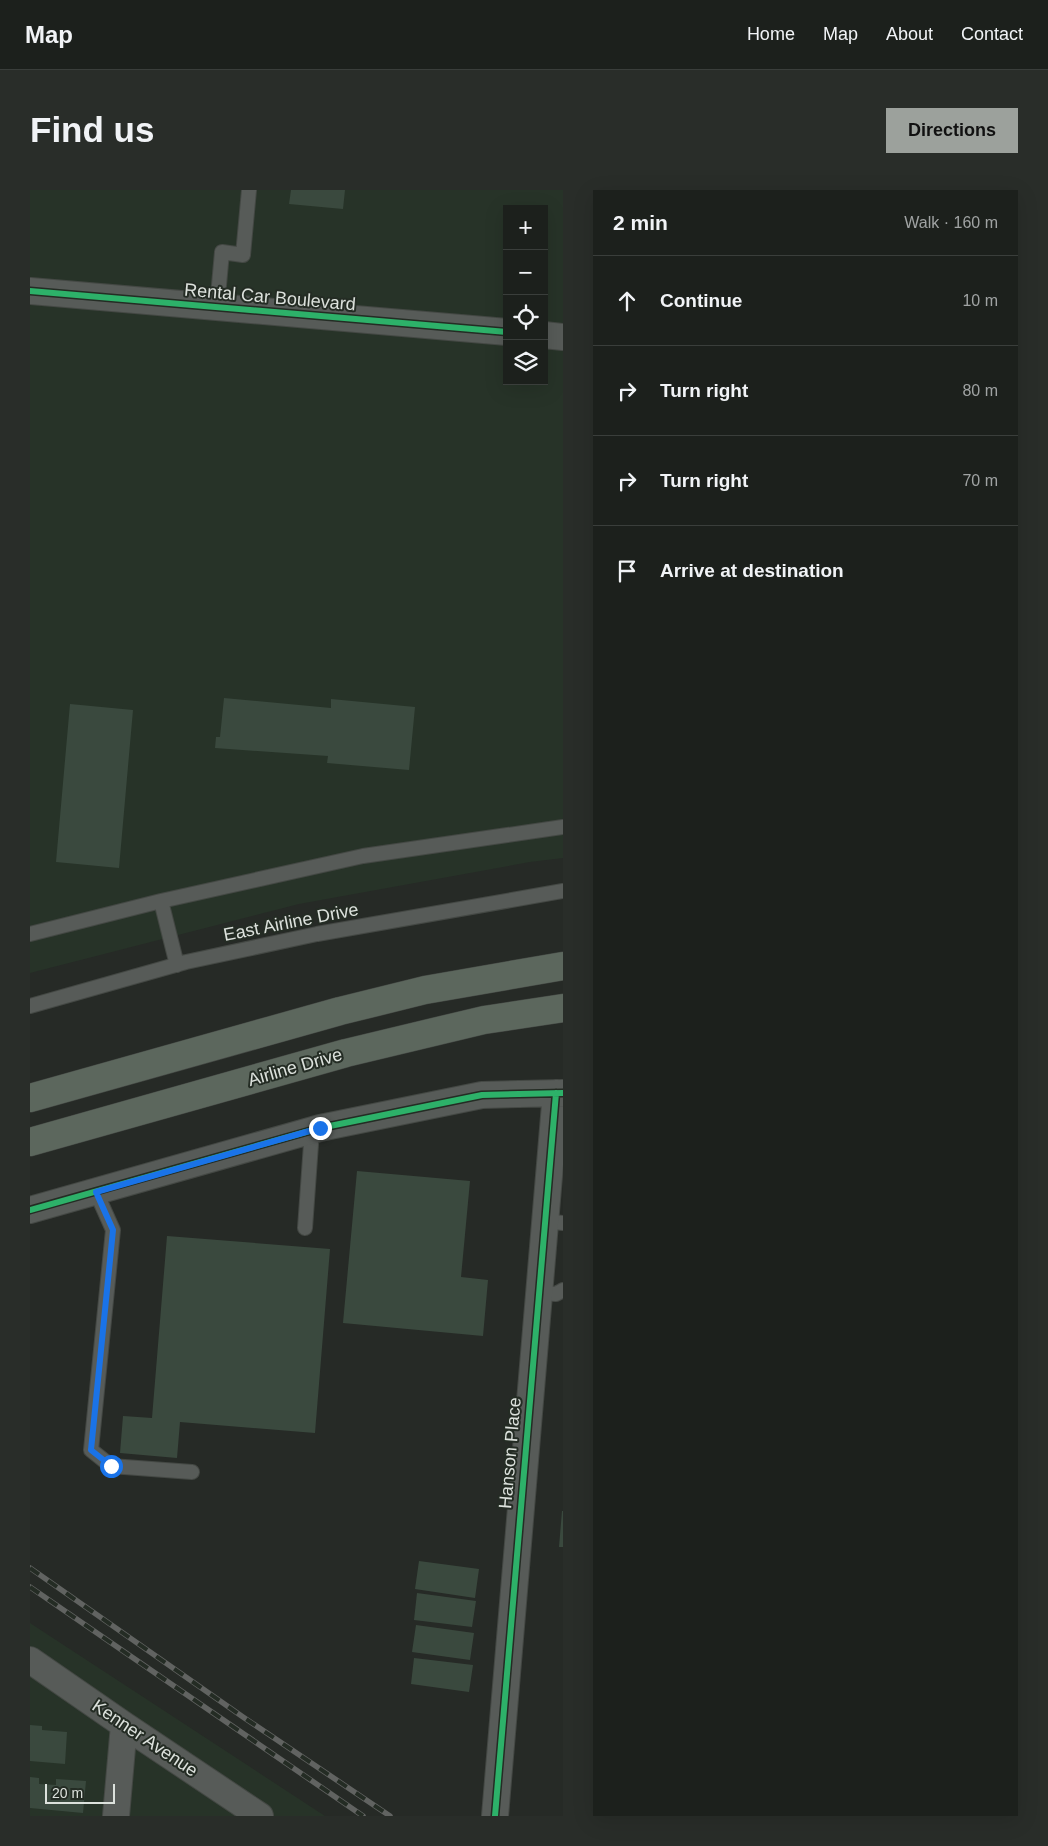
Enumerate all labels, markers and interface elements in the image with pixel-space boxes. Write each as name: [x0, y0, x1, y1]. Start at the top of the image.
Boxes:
text: Map: [25, 21, 73, 48]
text: Home: [747, 24, 795, 44]
text: Map: [823, 24, 858, 44]
text: About: [886, 24, 933, 44]
text: Contact: [961, 24, 1023, 44]
button: Directions: [886, 108, 1018, 153]
text: Find us: [30, 110, 154, 149]
map controls: [503, 205, 548, 385]
button: +: [503, 205, 548, 250]
text: 2 min: [613, 211, 668, 234]
text: Walk · 160 m: [904, 214, 998, 231]
button: −: [503, 250, 548, 295]
street label: Rental Car Boulevard: [183, 280, 357, 314]
icon: ahead: [613, 287, 641, 315]
text: Continue: [660, 290, 742, 311]
text: 10 m: [962, 292, 998, 309]
button: locate: [503, 295, 548, 340]
button: layers: [503, 340, 548, 385]
icon: right: [613, 377, 641, 405]
text: Turn right: [660, 380, 748, 401]
text: 80 m: [962, 382, 998, 399]
icon: right: [613, 467, 641, 495]
text: Turn right: [660, 470, 748, 491]
text: 70 m: [962, 472, 998, 489]
icon: arrive: [613, 557, 641, 585]
text: Arrive at destination: [660, 560, 844, 581]
street label: East Airline Drive: [222, 899, 360, 945]
street label: Airline Drive: [246, 1044, 344, 1090]
route end: [309, 1117, 332, 1140]
street label: Hanson Place: [495, 1396, 525, 1510]
route start: [100, 1455, 123, 1478]
street label: Kenner Avenue: [89, 1695, 201, 1781]
scale bar: [45, 1781, 115, 1804]
text: 20 m: [52, 1785, 83, 1801]

